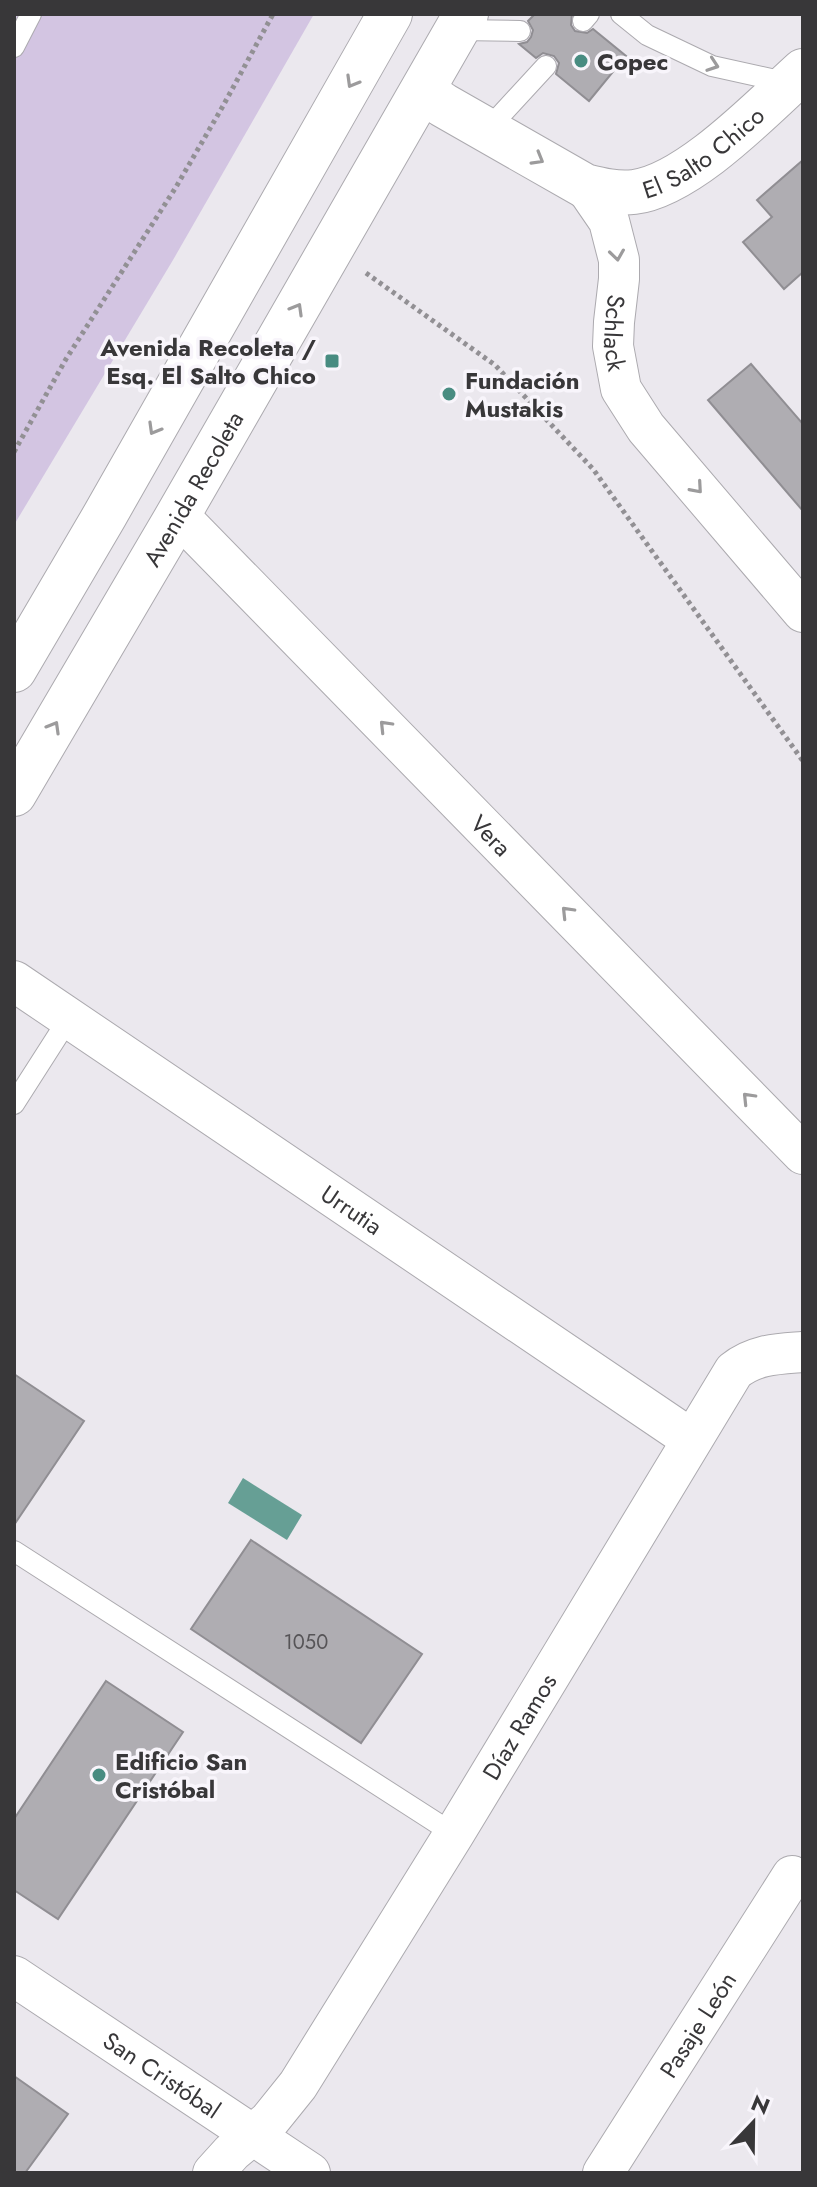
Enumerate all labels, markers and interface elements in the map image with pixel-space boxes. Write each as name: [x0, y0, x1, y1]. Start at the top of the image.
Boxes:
place label: Copec: [597, 44, 668, 79]
marker: Copec: [572, 52, 590, 70]
one-way arrow: [706, 56, 720, 72]
one-way arrow: [346, 73, 362, 88]
street label: El Salto Chico: [638, 98, 772, 207]
one-way arrow: [529, 149, 544, 165]
one-way arrow: [608, 249, 625, 262]
street label: Schlack: [595, 293, 635, 374]
one-way arrow: [287, 303, 303, 318]
place label: Avenida Recoleta / Esq. El Salto Chico: [99, 330, 316, 393]
marker: Avenida Recoleta / Esq. El Salto Chico: [323, 352, 341, 370]
place label: Fundación Mustakis: [465, 363, 580, 426]
marker: Fundación Mustakis: [440, 385, 458, 403]
street label: Avenida Recoleta: [134, 404, 252, 573]
one-way arrow: [148, 421, 164, 435]
one-way arrow: [687, 479, 702, 494]
one-way arrow: [44, 721, 59, 736]
one-way arrow: [380, 721, 394, 735]
street label: Vera: [463, 807, 520, 864]
one-way arrow: [561, 907, 576, 921]
one-way arrow: [743, 1093, 758, 1107]
street label: Urrutia: [314, 1176, 390, 1243]
house number: 1050: [284, 1628, 328, 1657]
street label: Díaz Ramos: [473, 1667, 565, 1786]
place label: Edificio San Cristóbal: [115, 1744, 247, 1807]
marker: Edificio San Cristóbal: [90, 1766, 108, 1784]
street label: Pasaje León: [651, 1965, 744, 2084]
street label: San Cristóbal: [96, 2023, 228, 2127]
north arrow: [713, 2083, 793, 2163]
text: N: [746, 2086, 775, 2123]

